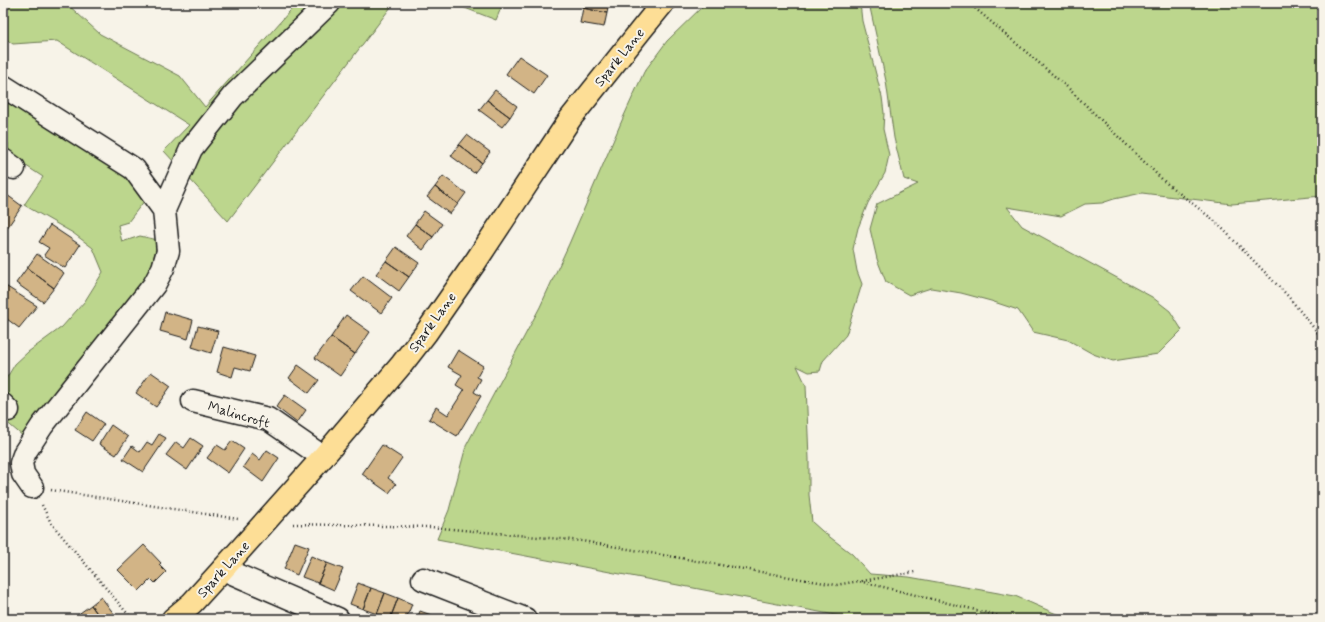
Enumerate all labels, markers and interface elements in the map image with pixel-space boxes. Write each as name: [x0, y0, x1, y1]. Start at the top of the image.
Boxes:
street label: Spark Lane: [591, 25, 649, 91]
street label: Spark Lane: [405, 289, 461, 356]
street label: Malincroft: [206, 398, 272, 432]
street label: Spark Lane: [194, 538, 254, 602]

